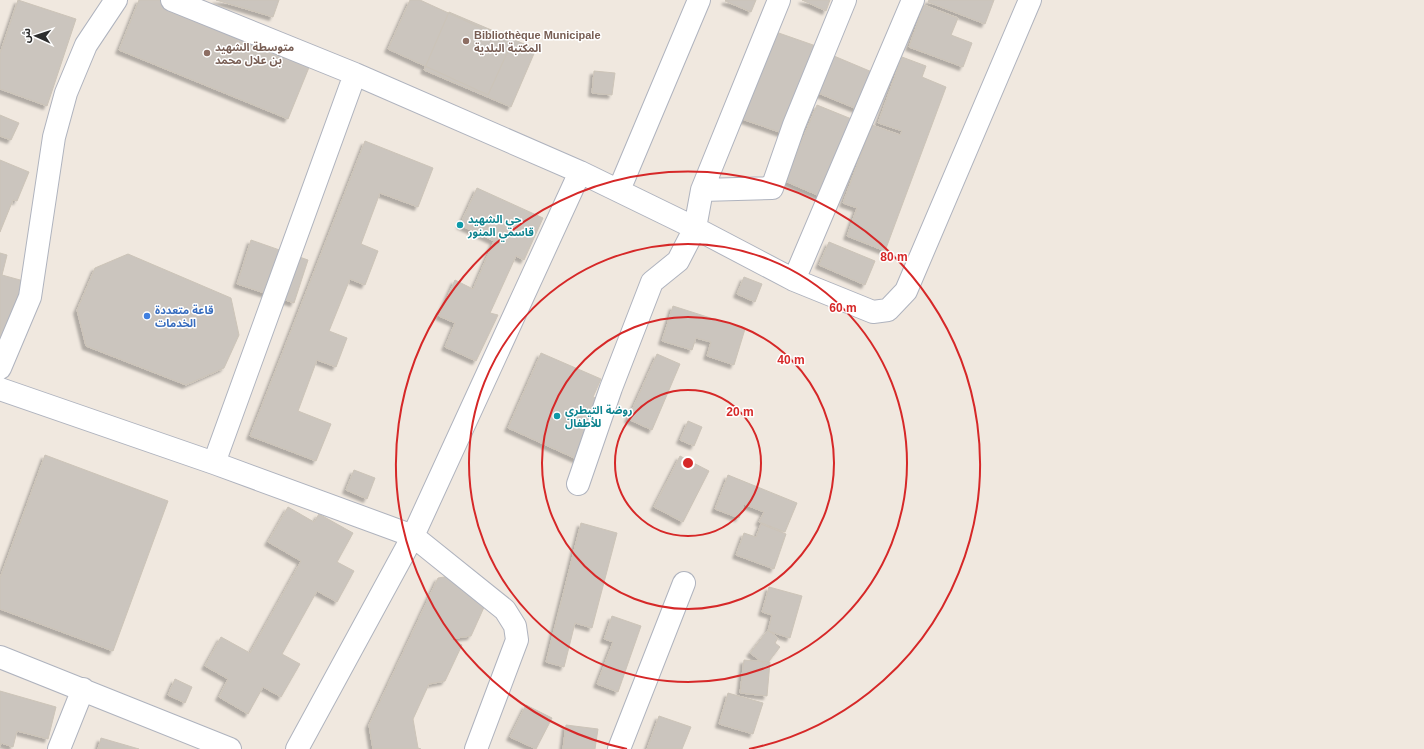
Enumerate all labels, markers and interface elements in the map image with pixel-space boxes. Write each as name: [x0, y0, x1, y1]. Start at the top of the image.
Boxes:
north arrow: [16, 16, 56, 56]
text: ش: [20, 28, 33, 43]
place label: Bibliothèque Municipale المكتبة البلدية: [474, 29, 601, 55]
marker: Bibliothèque Municipale المكتبة البلدية: [461, 36, 471, 46]
place label: متوسطة الشهيد بن علال محمد: [215, 41, 294, 67]
marker: متوسطة الشهيد بن علال محمد: [202, 48, 212, 58]
place label: حي الشهيد قاسمي المنور: [467, 213, 534, 242]
marker: حي الشهيد قاسمي المنور: [455, 220, 465, 230]
text: 80 m: [880, 250, 908, 264]
text: 60 m: [829, 301, 857, 315]
place label: قاعة متعددة الخدمات: [155, 304, 214, 329]
marker: قاعة متعددة الخدمات: [142, 311, 152, 321]
text: 40 m: [777, 353, 805, 367]
place label: روضة التيطري للأطفال: [565, 404, 633, 430]
text: 20 m: [726, 405, 754, 419]
marker: روضة التيطري للأطفال: [552, 411, 562, 421]
centre of rings: [681, 456, 695, 470]

